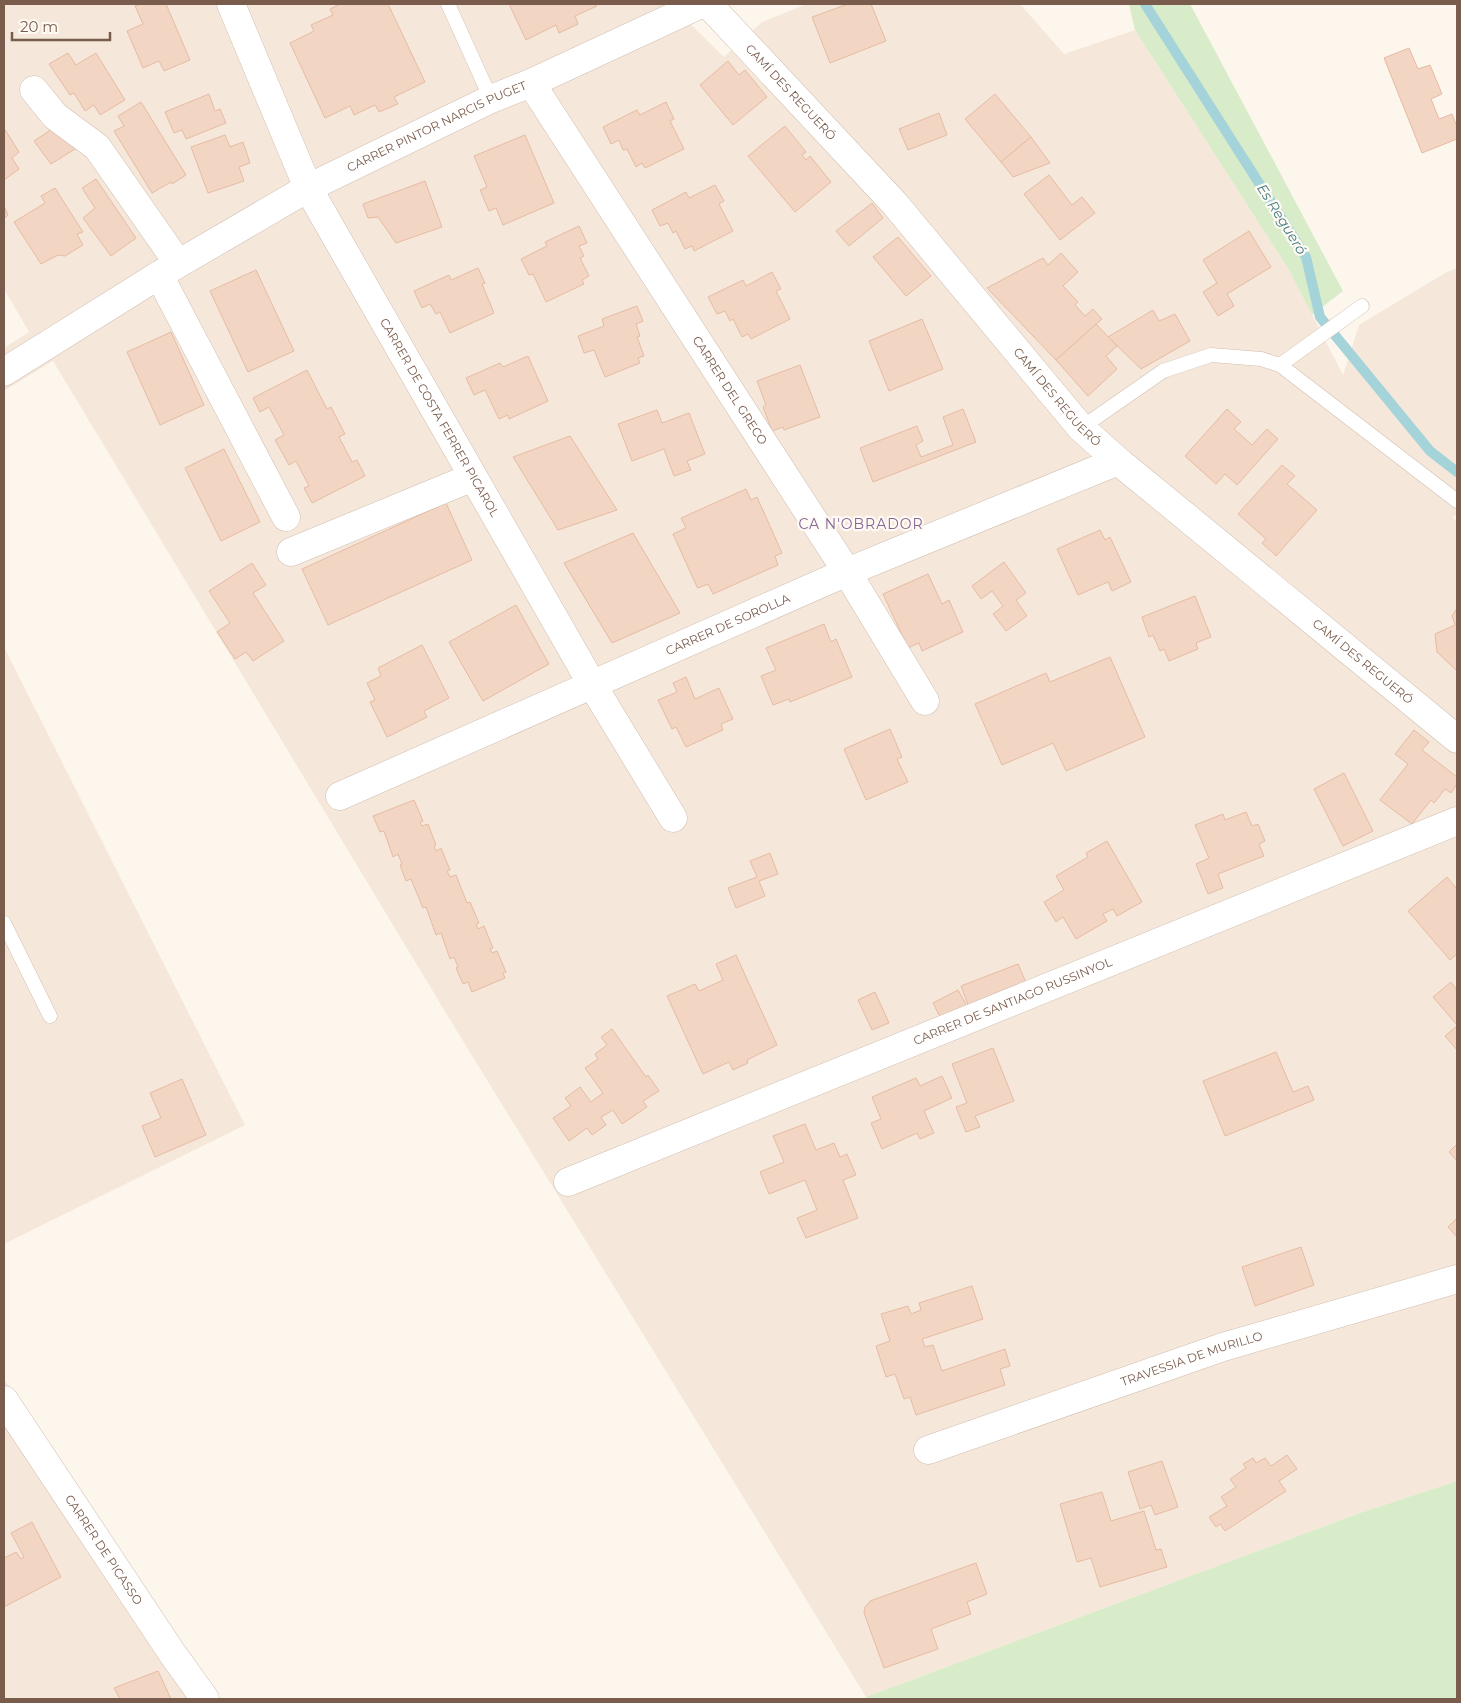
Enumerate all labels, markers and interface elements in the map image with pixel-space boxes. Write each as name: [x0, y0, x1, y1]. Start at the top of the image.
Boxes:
scale bar: [12, 10, 110, 42]
text: 20 m: [20, 17, 58, 36]
street label: CAMÍ DES REGUERÓ: [743, 41, 839, 143]
street label: CARRER PINTOR NARCIS PUGET: [344, 78, 529, 175]
water label: Es Regueró: [1253, 180, 1311, 258]
street label: CARRER DE COSTA FERRER PICAROL: [377, 315, 503, 519]
street label: CARRER DEL GRECO: [689, 333, 771, 447]
street label: CAMÍ DES REGUERÓ: [1010, 344, 1104, 449]
district label: CA N'OBRADOR: [798, 515, 924, 533]
street label: CARRER DE SOROLLA: [663, 590, 792, 658]
street label: CAMÍ DES REGUERÓ: [1310, 616, 1416, 707]
street label: CARRER DE SANTIAGO RUSSINYOL: [911, 954, 1114, 1048]
street label: TRAVESSIA DE MURILLO: [1119, 1328, 1264, 1389]
street label: CARRER DE PICASSO: [62, 1492, 146, 1608]

